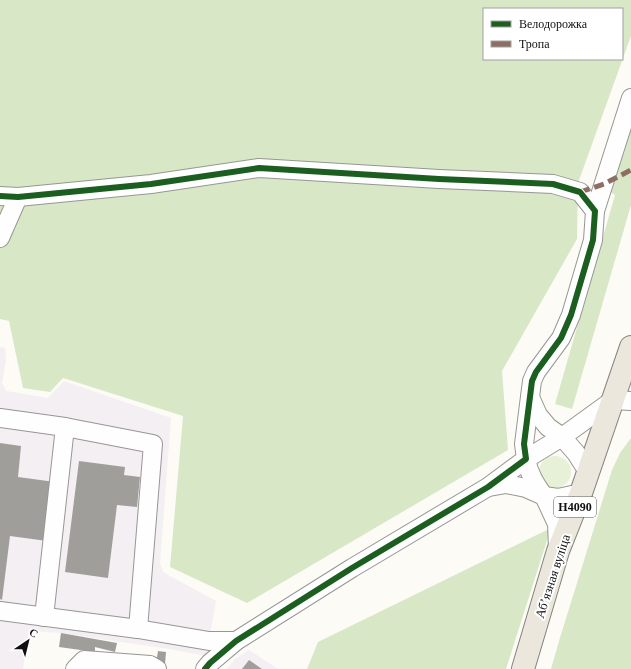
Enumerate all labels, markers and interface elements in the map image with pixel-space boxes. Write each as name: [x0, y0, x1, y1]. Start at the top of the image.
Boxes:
legend: [483, 8, 623, 60]
text: Велодорожка: [519, 17, 588, 31]
text: Тропа: [519, 37, 550, 51]
road number: Н4090: [554, 497, 596, 517]
street label: Абʼязная вуліца: [532, 532, 573, 620]
north arrow: [8, 621, 48, 661]
text: С: [27, 626, 40, 640]

